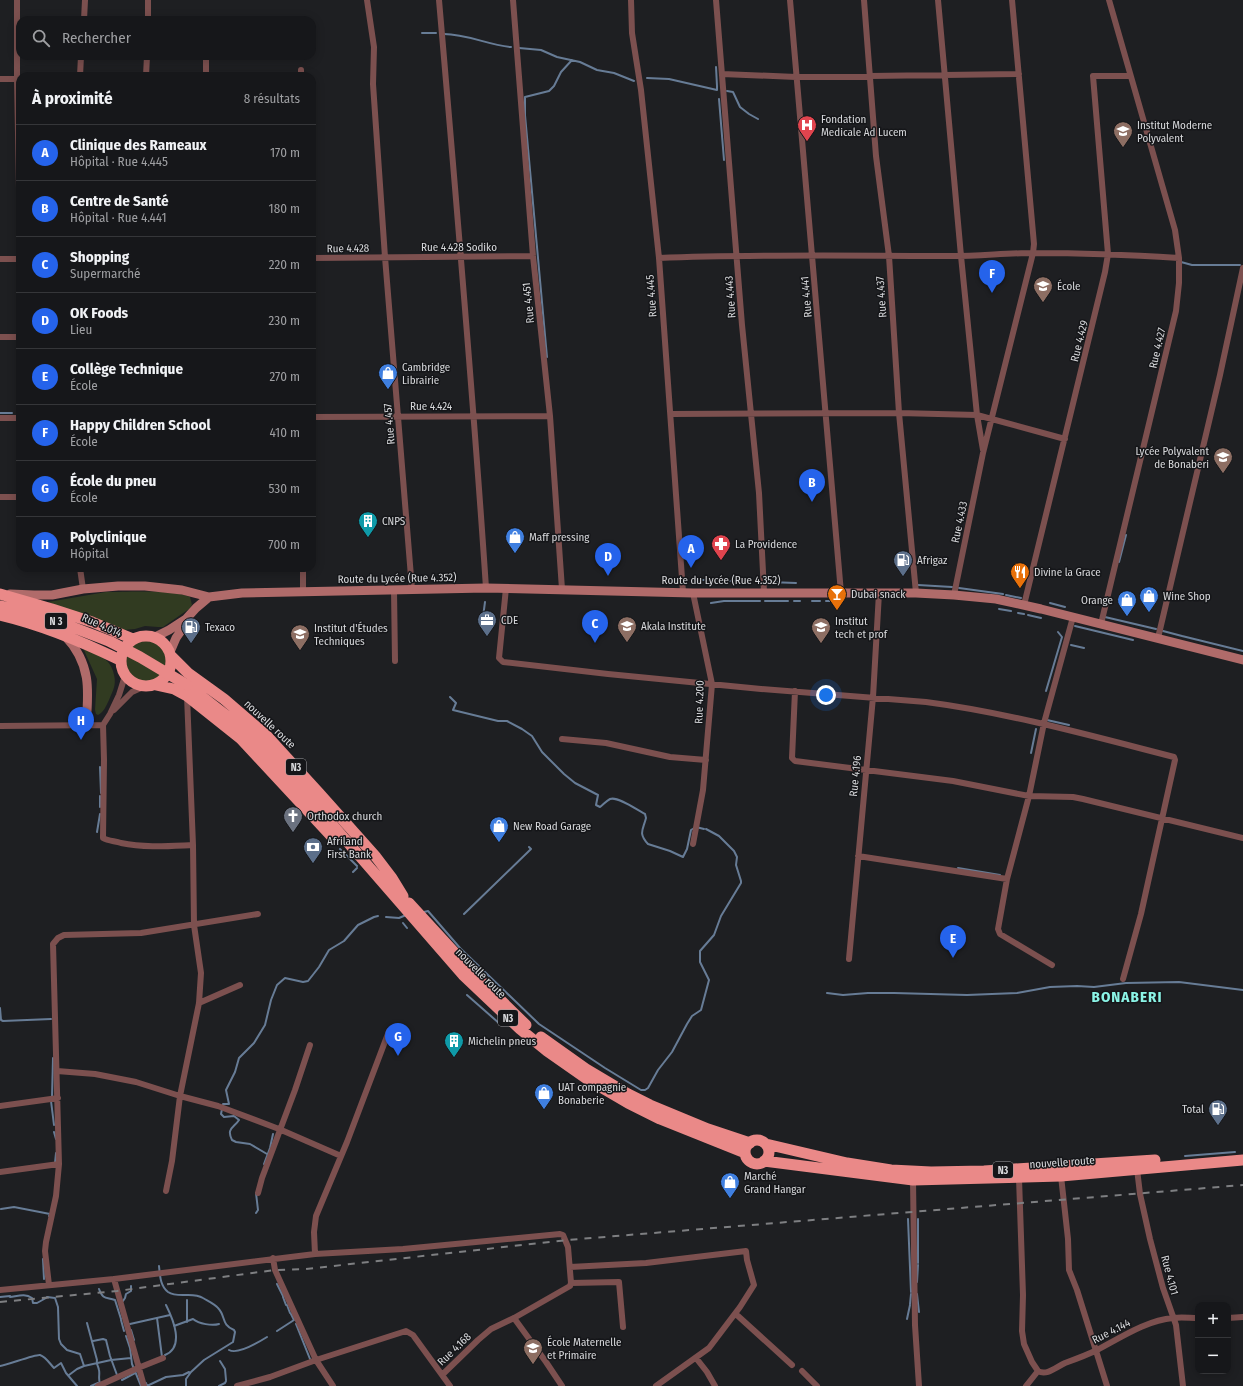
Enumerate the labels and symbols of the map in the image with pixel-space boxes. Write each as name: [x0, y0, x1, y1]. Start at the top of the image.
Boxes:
place label: Fondation Medicale Ad Lucem: [821, 113, 907, 139]
hospital icon: Fondation Medicale Ad Lucem: [796, 114, 818, 142]
place label: Institut Moderne Polyvalent: [1137, 119, 1212, 145]
school or university icon: Institut Moderne Polyvalent: [1112, 120, 1134, 148]
street label: Rue 4.428 Sodiko: [421, 241, 497, 254]
street label: Rue 4.428: [327, 242, 370, 255]
pin: F: [979, 260, 1005, 293]
street label: Rue 4.445: [644, 274, 659, 318]
street label: Rue 4.443: [723, 275, 738, 319]
street label: Rue 4.437: [874, 275, 889, 318]
school or university icon: École: [1032, 275, 1054, 303]
street label: Rue 4.441: [798, 276, 815, 318]
place label: École: [1057, 279, 1081, 293]
street label: Rue 4.451: [520, 282, 537, 324]
street label: Rue 4.429: [1068, 319, 1091, 363]
street label: Rue 4.427: [1146, 326, 1169, 370]
place label: Cambridge Librairie: [402, 361, 450, 387]
shop icon: Cambridge Librairie: [377, 362, 399, 390]
street label: Rue 4.424: [410, 400, 453, 413]
street label: Rue 4.457: [381, 402, 398, 445]
place label: Lycée Polyvalent de Bonaberi: [1135, 445, 1209, 471]
school or university icon: Lycée Polyvalent de Bonaberi: [1212, 446, 1234, 474]
pin: B: [799, 469, 825, 502]
street label: Rue 4.433: [949, 500, 970, 544]
building icon: CNPS: [357, 510, 379, 538]
place label: CNPS: [382, 515, 406, 528]
shop icon: Maff pressing: [504, 526, 526, 554]
place label: Maff pressing: [529, 531, 590, 544]
pharmacy icon: La Providence: [710, 533, 732, 561]
pin: A: [678, 535, 704, 568]
place label: La Providence: [735, 538, 797, 551]
pin: D: [595, 543, 621, 576]
fuel station icon: Afrigaz: [892, 549, 914, 577]
place label: Afrigaz: [917, 554, 948, 567]
restaurant icon: Divine la Grace: [1009, 561, 1031, 589]
place label: Divine la Grace: [1034, 566, 1101, 579]
street label: Route du Lycée (Rue 4.352): [338, 571, 457, 586]
street label: Route du Lycée (Rue 4.352): [662, 574, 780, 587]
bar icon: Dubai snack: [826, 583, 848, 611]
shop icon: Wine Shop: [1138, 585, 1160, 613]
place label: Dubai snack: [851, 588, 906, 601]
shop icon: Orange: [1116, 589, 1138, 617]
place label: Wine Shop: [1163, 590, 1211, 603]
place label: Orange: [1081, 594, 1113, 607]
office icon: CDE: [476, 609, 498, 637]
pin: C: [582, 610, 608, 643]
street label: Rue 4.014: [80, 611, 124, 640]
road number: N 3: [45, 613, 67, 629]
place label: CDE: [501, 614, 518, 627]
school or university icon: Akala Institute: [616, 615, 638, 643]
place label: Institut tech et prof: [835, 615, 888, 641]
fuel station icon: Texaco: [180, 616, 202, 644]
school or university icon: Institut tech et prof: [810, 616, 832, 644]
place label: Akala Institute: [641, 620, 706, 633]
place label: Texaco: [205, 621, 235, 634]
place label: Institut d'Études Techniques: [314, 621, 388, 648]
school or university icon: Institut d'Études Techniques: [289, 623, 311, 651]
street label: Rue 4.200: [692, 680, 707, 724]
your location: [816, 685, 836, 705]
street label: nouvelle route: [241, 697, 298, 751]
pin: H: [68, 707, 94, 740]
street label: Rue 4.196: [847, 754, 864, 797]
road number: N3: [286, 759, 306, 775]
church icon: Orthodox church: [282, 805, 304, 833]
place label: Orthodox church: [307, 810, 382, 823]
shop icon: New Road Garage: [488, 815, 510, 843]
place label: New Road Garage: [513, 820, 591, 833]
place label: Afriland First Bank: [327, 835, 372, 861]
bank icon: Afriland First Bank: [302, 836, 324, 864]
pin: E: [940, 925, 966, 958]
street label: nouvelle route: [453, 946, 508, 1001]
district label: BONABERI: [1092, 988, 1162, 1006]
road number: N3: [498, 1010, 518, 1026]
pin: G: [385, 1023, 411, 1056]
building icon: Michelin pneus: [443, 1030, 465, 1058]
place label: Michelin pneus: [468, 1035, 536, 1048]
place label: UAT compagnie Bonaberie: [558, 1081, 626, 1107]
shop icon: UAT compagnie Bonaberie: [533, 1082, 555, 1110]
fuel station icon: Total: [1207, 1098, 1229, 1126]
place label: Total: [1182, 1103, 1204, 1116]
street label: nouvelle route: [1029, 1154, 1095, 1171]
road number: N3: [993, 1162, 1013, 1178]
place label: Marché Grand Hangar: [744, 1170, 806, 1196]
shop icon: Marché Grand Hangar: [719, 1171, 741, 1199]
street label: Rue 4.101: [1158, 1254, 1181, 1296]
street label: Rue 4.144: [1090, 1316, 1133, 1347]
street label: Rue 4.168: [435, 1330, 474, 1368]
place label: École Maternelle et Primaire: [547, 1335, 621, 1362]
school or university icon: École Maternelle et Primaire: [522, 1337, 544, 1365]

